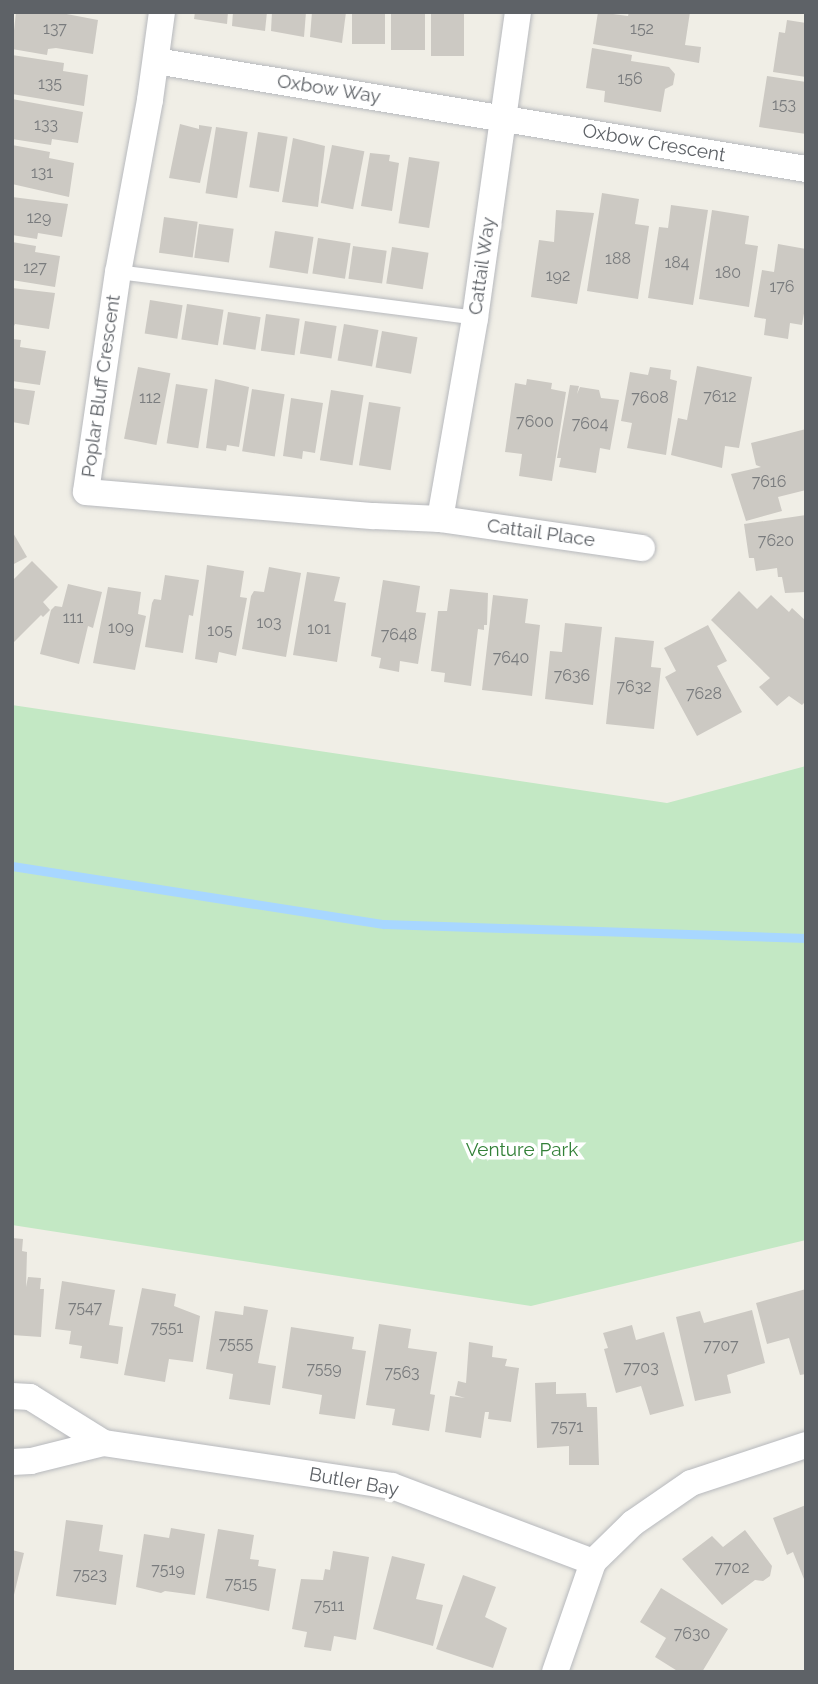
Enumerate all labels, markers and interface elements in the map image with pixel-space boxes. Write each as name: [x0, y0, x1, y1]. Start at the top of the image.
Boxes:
house number: 137: [43, 19, 67, 39]
house number: 152: [630, 19, 654, 39]
street label: Oxbow Way: [275, 69, 383, 109]
house number: 156: [617, 69, 643, 89]
house number: 135: [38, 74, 62, 94]
house number: 153: [772, 95, 796, 115]
house number: 133: [34, 115, 58, 135]
street label: Oxbow Crescent: [581, 119, 727, 167]
house number: 131: [31, 163, 53, 183]
house number: 129: [27, 208, 51, 228]
street label: Cattail Way: [464, 215, 500, 317]
house number: 188: [605, 249, 631, 269]
house number: 184: [664, 253, 690, 273]
house number: 127: [23, 258, 47, 278]
house number: 180: [715, 263, 741, 283]
house number: 192: [546, 266, 570, 286]
house number: 176: [770, 277, 794, 297]
street label: Poplar Bluff Crescent: [77, 293, 125, 479]
house number: 7612: [703, 387, 737, 407]
house number: 112: [139, 388, 161, 408]
house number: 7608: [631, 388, 669, 408]
house number: 7600: [516, 412, 554, 432]
house number: 7604: [572, 414, 608, 434]
house number: 7616: [752, 472, 786, 492]
street label: Cattail Place: [485, 514, 597, 552]
house number: 7620: [758, 531, 794, 551]
house number: 111: [63, 608, 83, 628]
house number: 103: [256, 613, 282, 633]
house number: 109: [108, 618, 134, 638]
house number: 101: [307, 619, 331, 639]
house number: 105: [207, 621, 233, 641]
house number: 7648: [381, 625, 417, 645]
house number: 7640: [493, 648, 529, 668]
house number: 7636: [554, 666, 590, 686]
house number: 7632: [616, 677, 652, 697]
house number: 7628: [686, 684, 722, 704]
park label: Venture Park: [466, 1139, 578, 1161]
house number: 7547: [68, 1298, 102, 1318]
house number: 7551: [151, 1318, 183, 1338]
house number: 7555: [219, 1334, 253, 1354]
house number: 7707: [703, 1336, 739, 1356]
house number: 7703: [623, 1358, 659, 1378]
house number: 7559: [306, 1359, 342, 1379]
house number: 7563: [384, 1363, 420, 1383]
house number: 7571: [551, 1417, 583, 1437]
street label: Butler Bay: [307, 1463, 401, 1501]
house number: 7702: [714, 1558, 750, 1578]
house number: 7519: [151, 1560, 185, 1580]
house number: 7523: [73, 1565, 107, 1585]
house number: 7515: [225, 1574, 257, 1594]
house number: 7511: [314, 1596, 344, 1616]
house number: 7630: [674, 1624, 710, 1644]

